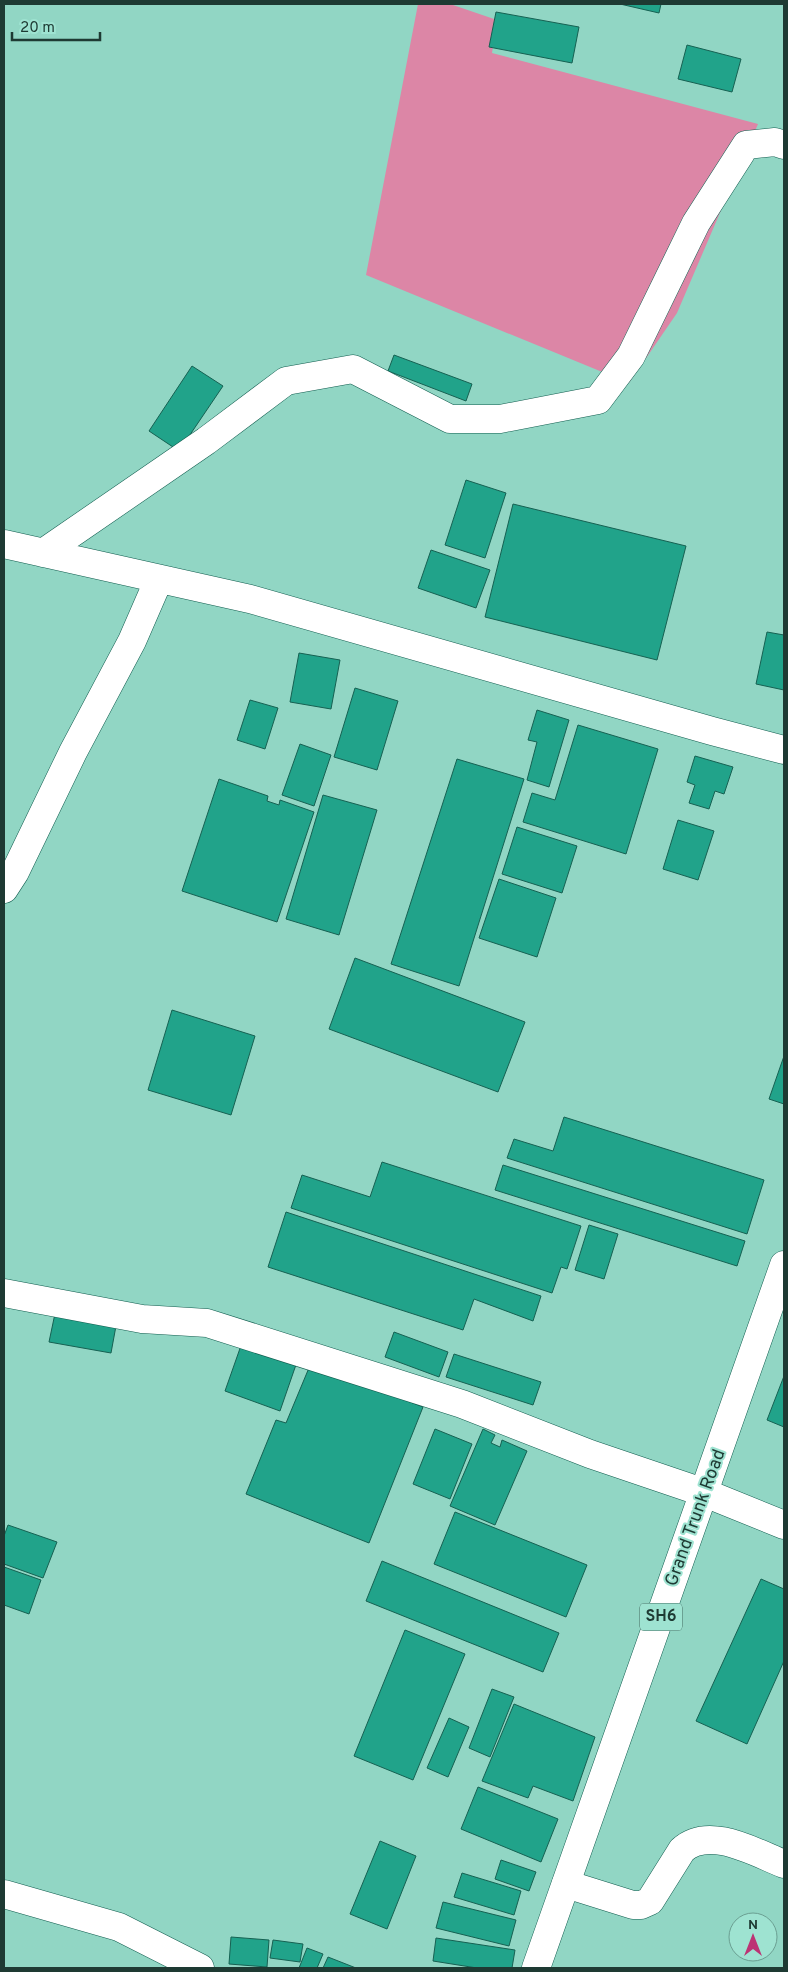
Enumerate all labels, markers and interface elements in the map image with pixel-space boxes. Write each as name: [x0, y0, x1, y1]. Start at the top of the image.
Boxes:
scale bar: [12, 10, 100, 42]
text: 20 m: [20, 19, 55, 38]
street label: Grand Trunk Road: [661, 1446, 731, 1590]
road number: SH6: [640, 1604, 682, 1630]
north arrow: [728, 1912, 778, 1962]
text: N: [748, 1917, 758, 1934]

